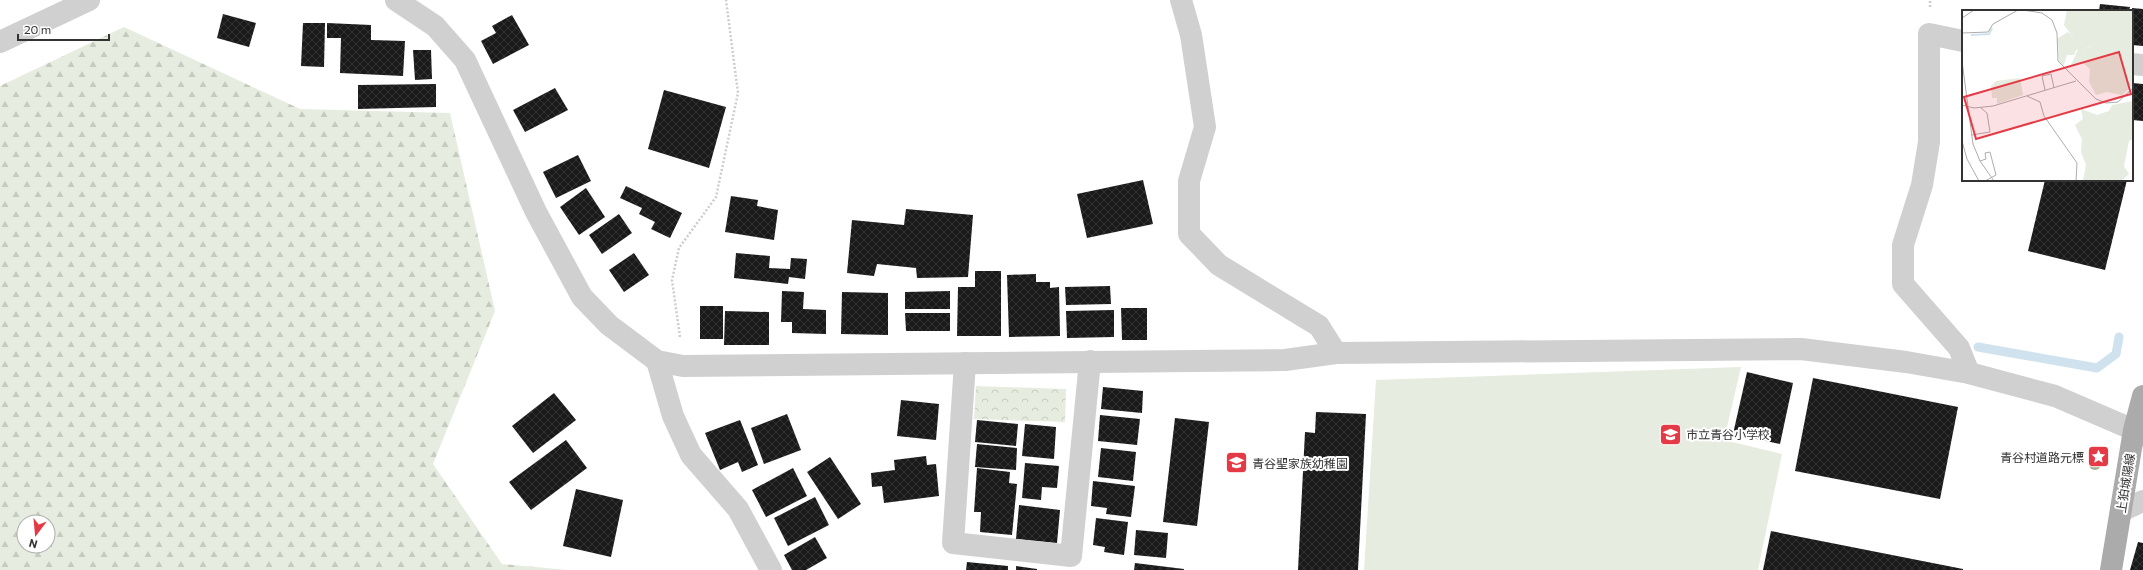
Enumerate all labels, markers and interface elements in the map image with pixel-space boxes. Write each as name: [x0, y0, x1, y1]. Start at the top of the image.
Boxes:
inset map: [1962, 10, 2133, 181]
scale bar: [18, 16, 109, 42]
text: 20 m: [24, 22, 51, 36]
school or university icon: 市立青谷小学校: [1657, 421, 1683, 447]
place label: 市立青谷小学校: [1686, 427, 1770, 441]
place icon: 青谷村道路元標: [2086, 444, 2112, 470]
school or university icon: 青谷聖家族幼稚園: [1223, 450, 1249, 476]
place label: 青谷村道路元標: [2000, 450, 2084, 464]
street label: 上狛城陽線: [2113, 452, 2137, 514]
place label: 青谷聖家族幼稚園: [1252, 456, 1348, 470]
north arrow: [16, 514, 56, 554]
text: N: [27, 537, 39, 551]

